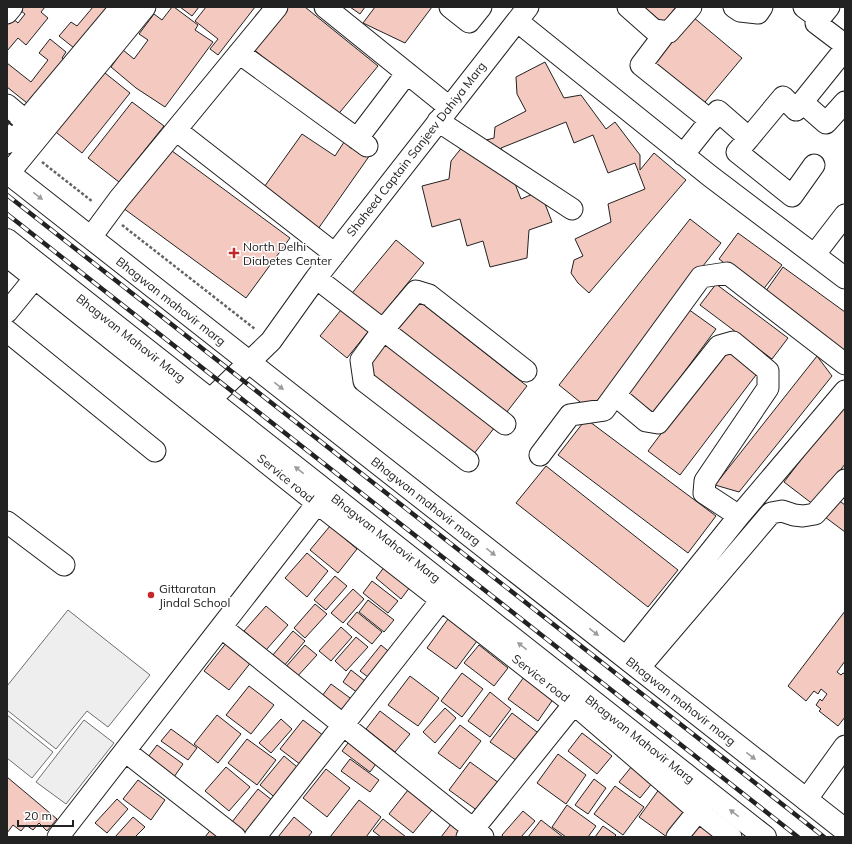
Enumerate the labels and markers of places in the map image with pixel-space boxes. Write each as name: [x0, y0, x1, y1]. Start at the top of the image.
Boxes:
place label: North Delhi Diabetes Center: [243, 239, 333, 268]
marker: North Delhi Diabetes Center: [228, 247, 240, 259]
place label: Gittaratan Jindal School: [159, 581, 230, 610]
marker: Gittaratan Jindal School: [146, 590, 156, 600]

